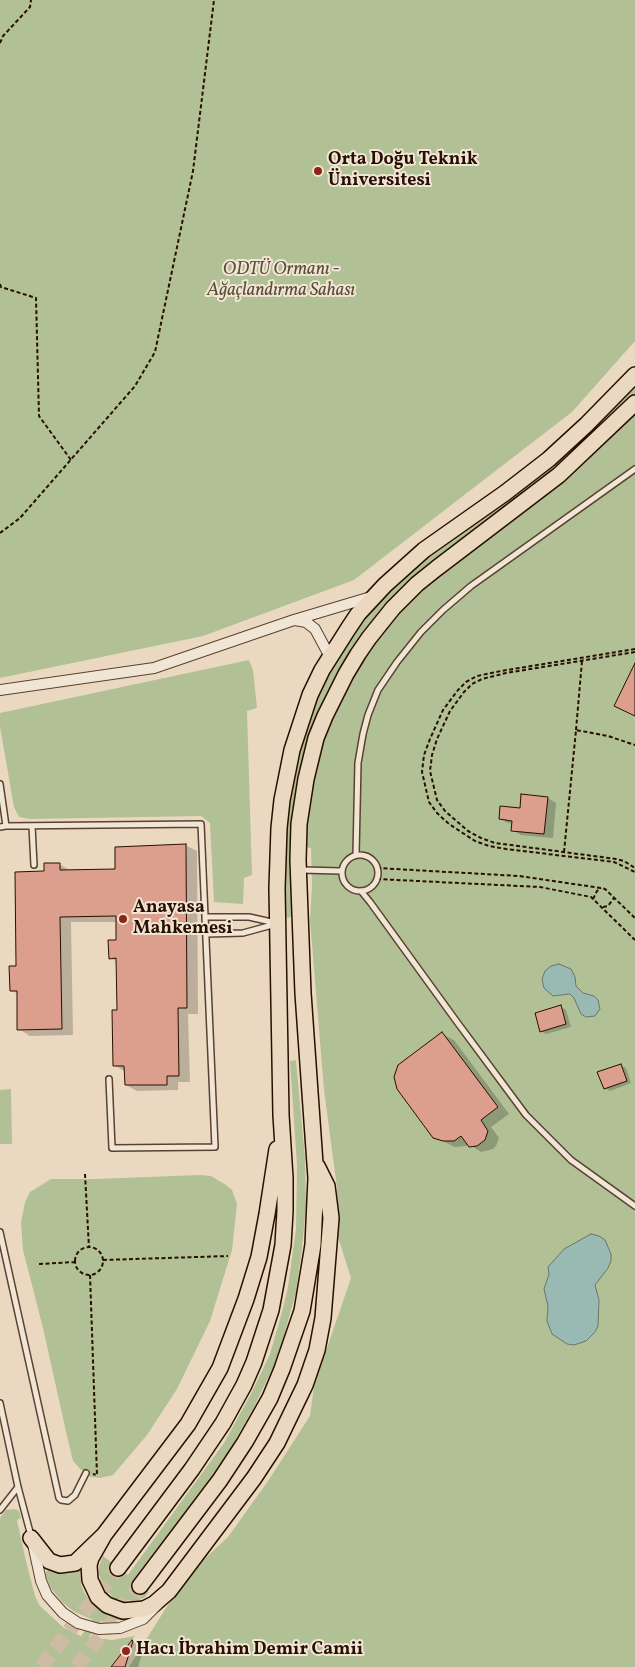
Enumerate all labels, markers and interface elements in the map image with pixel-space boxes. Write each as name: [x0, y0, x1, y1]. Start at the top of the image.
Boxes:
place label: Orta Doğu Teknik Üniversitesi: [328, 150, 478, 192]
marker: Orta Doğu Teknik Üniversitesi: [312, 165, 324, 177]
park label: ODTÜ Ormanı - Ağaçlandırma Sahası: [207, 260, 355, 302]
place label: Anayasa Mahkemesi: [133, 898, 233, 941]
marker: Anayasa Mahkemesi: [117, 913, 129, 925]
place label: Hacı İbrahim Demir Camii: [136, 1640, 363, 1662]
marker: Hacı İbrahim Demir Camii: [120, 1645, 132, 1657]

